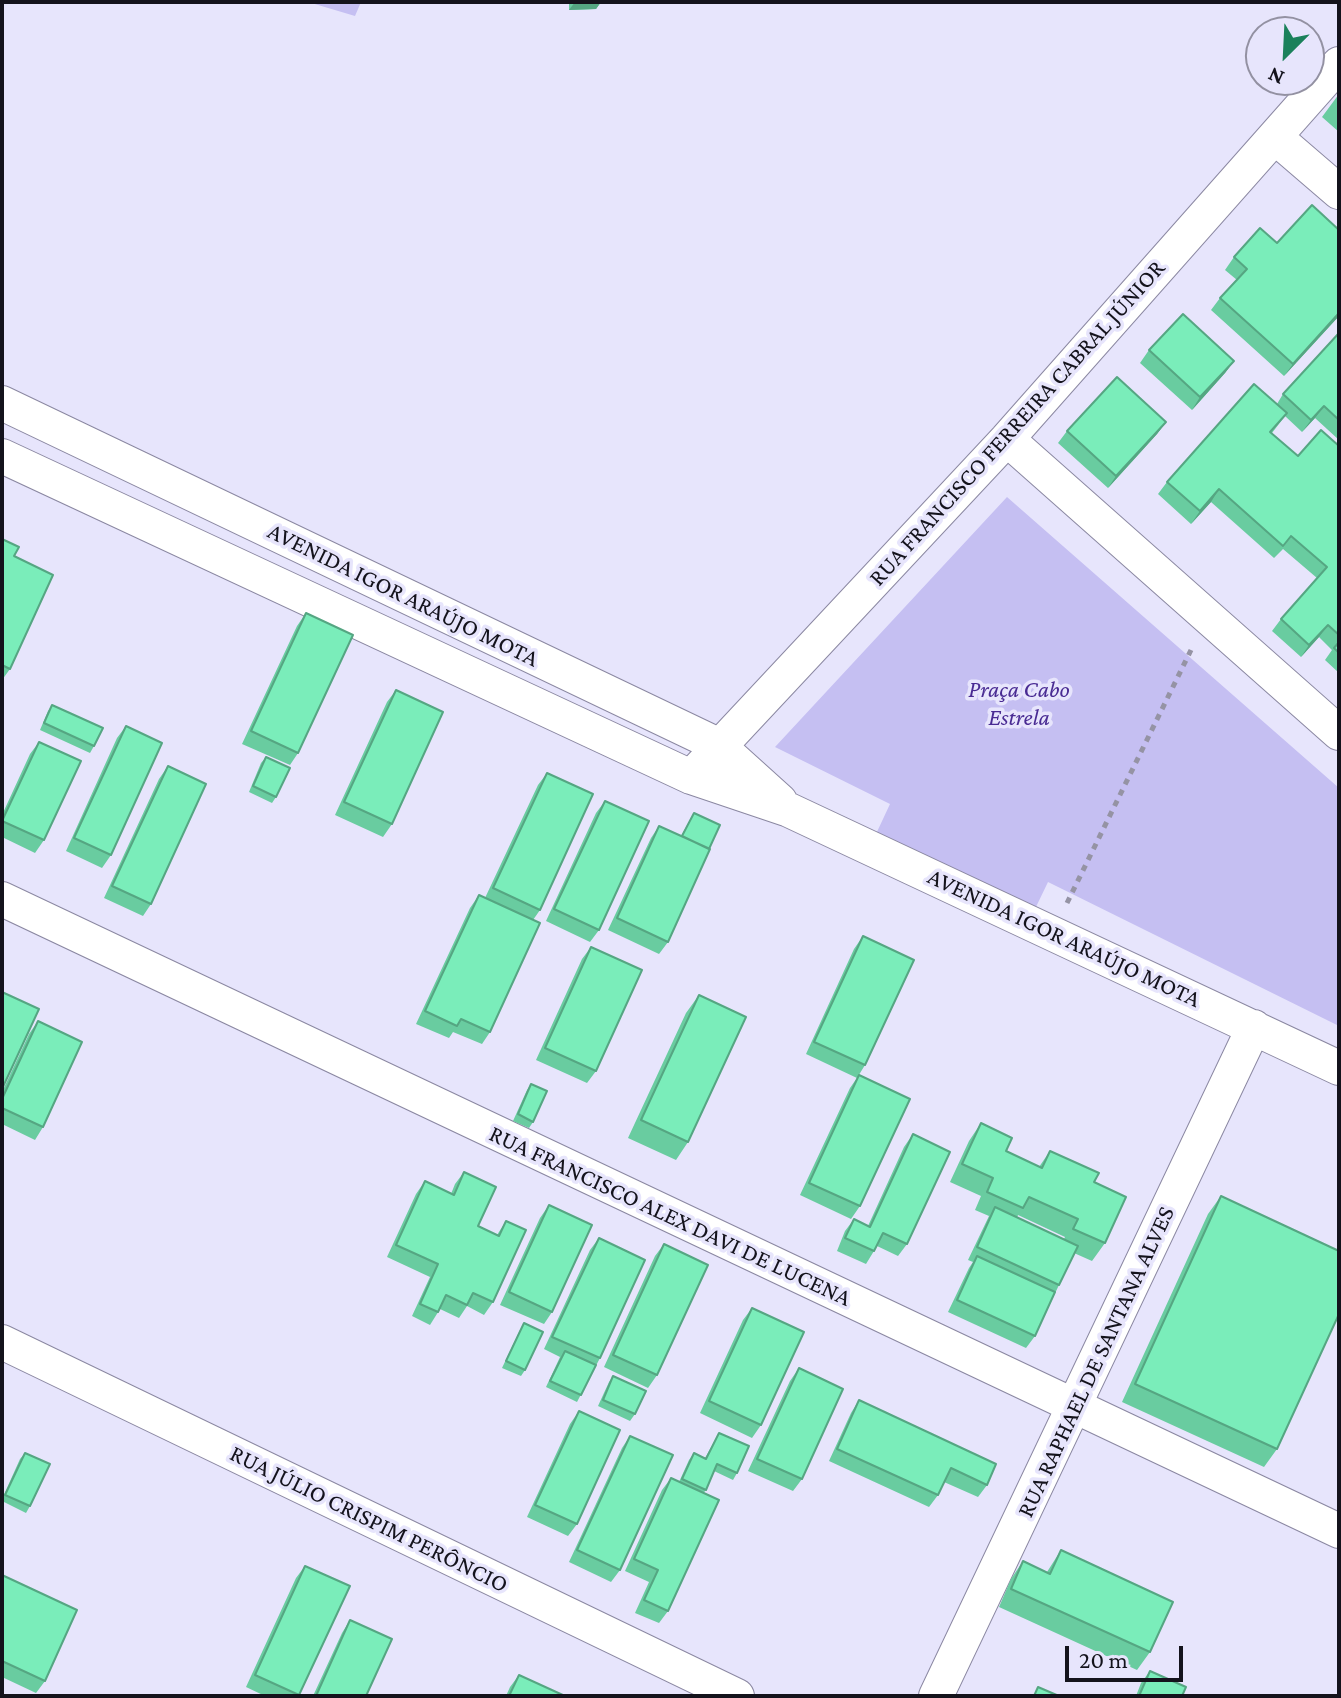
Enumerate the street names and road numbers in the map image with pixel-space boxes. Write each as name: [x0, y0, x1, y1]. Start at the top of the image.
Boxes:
street label: RUA FRANCISCO FERREIRA CABRAL JÚNIOR: [863, 254, 1171, 592]
street label: AVENIDA IGOR ARAÚJO MOTA: [263, 517, 543, 673]
street label: AVENIDA IGOR ARAÚJO MOTA: [923, 862, 1205, 1014]
street label: RUA FRANCISCO ALEX DAVI DE LUCENA: [484, 1119, 856, 1313]
street label: RUA RAPHAEL DE SANTANA ALVES: [1011, 1202, 1181, 1522]
street label: RUA JÚLIO CRISPIM PERÔNCIO: [225, 1439, 513, 1599]

